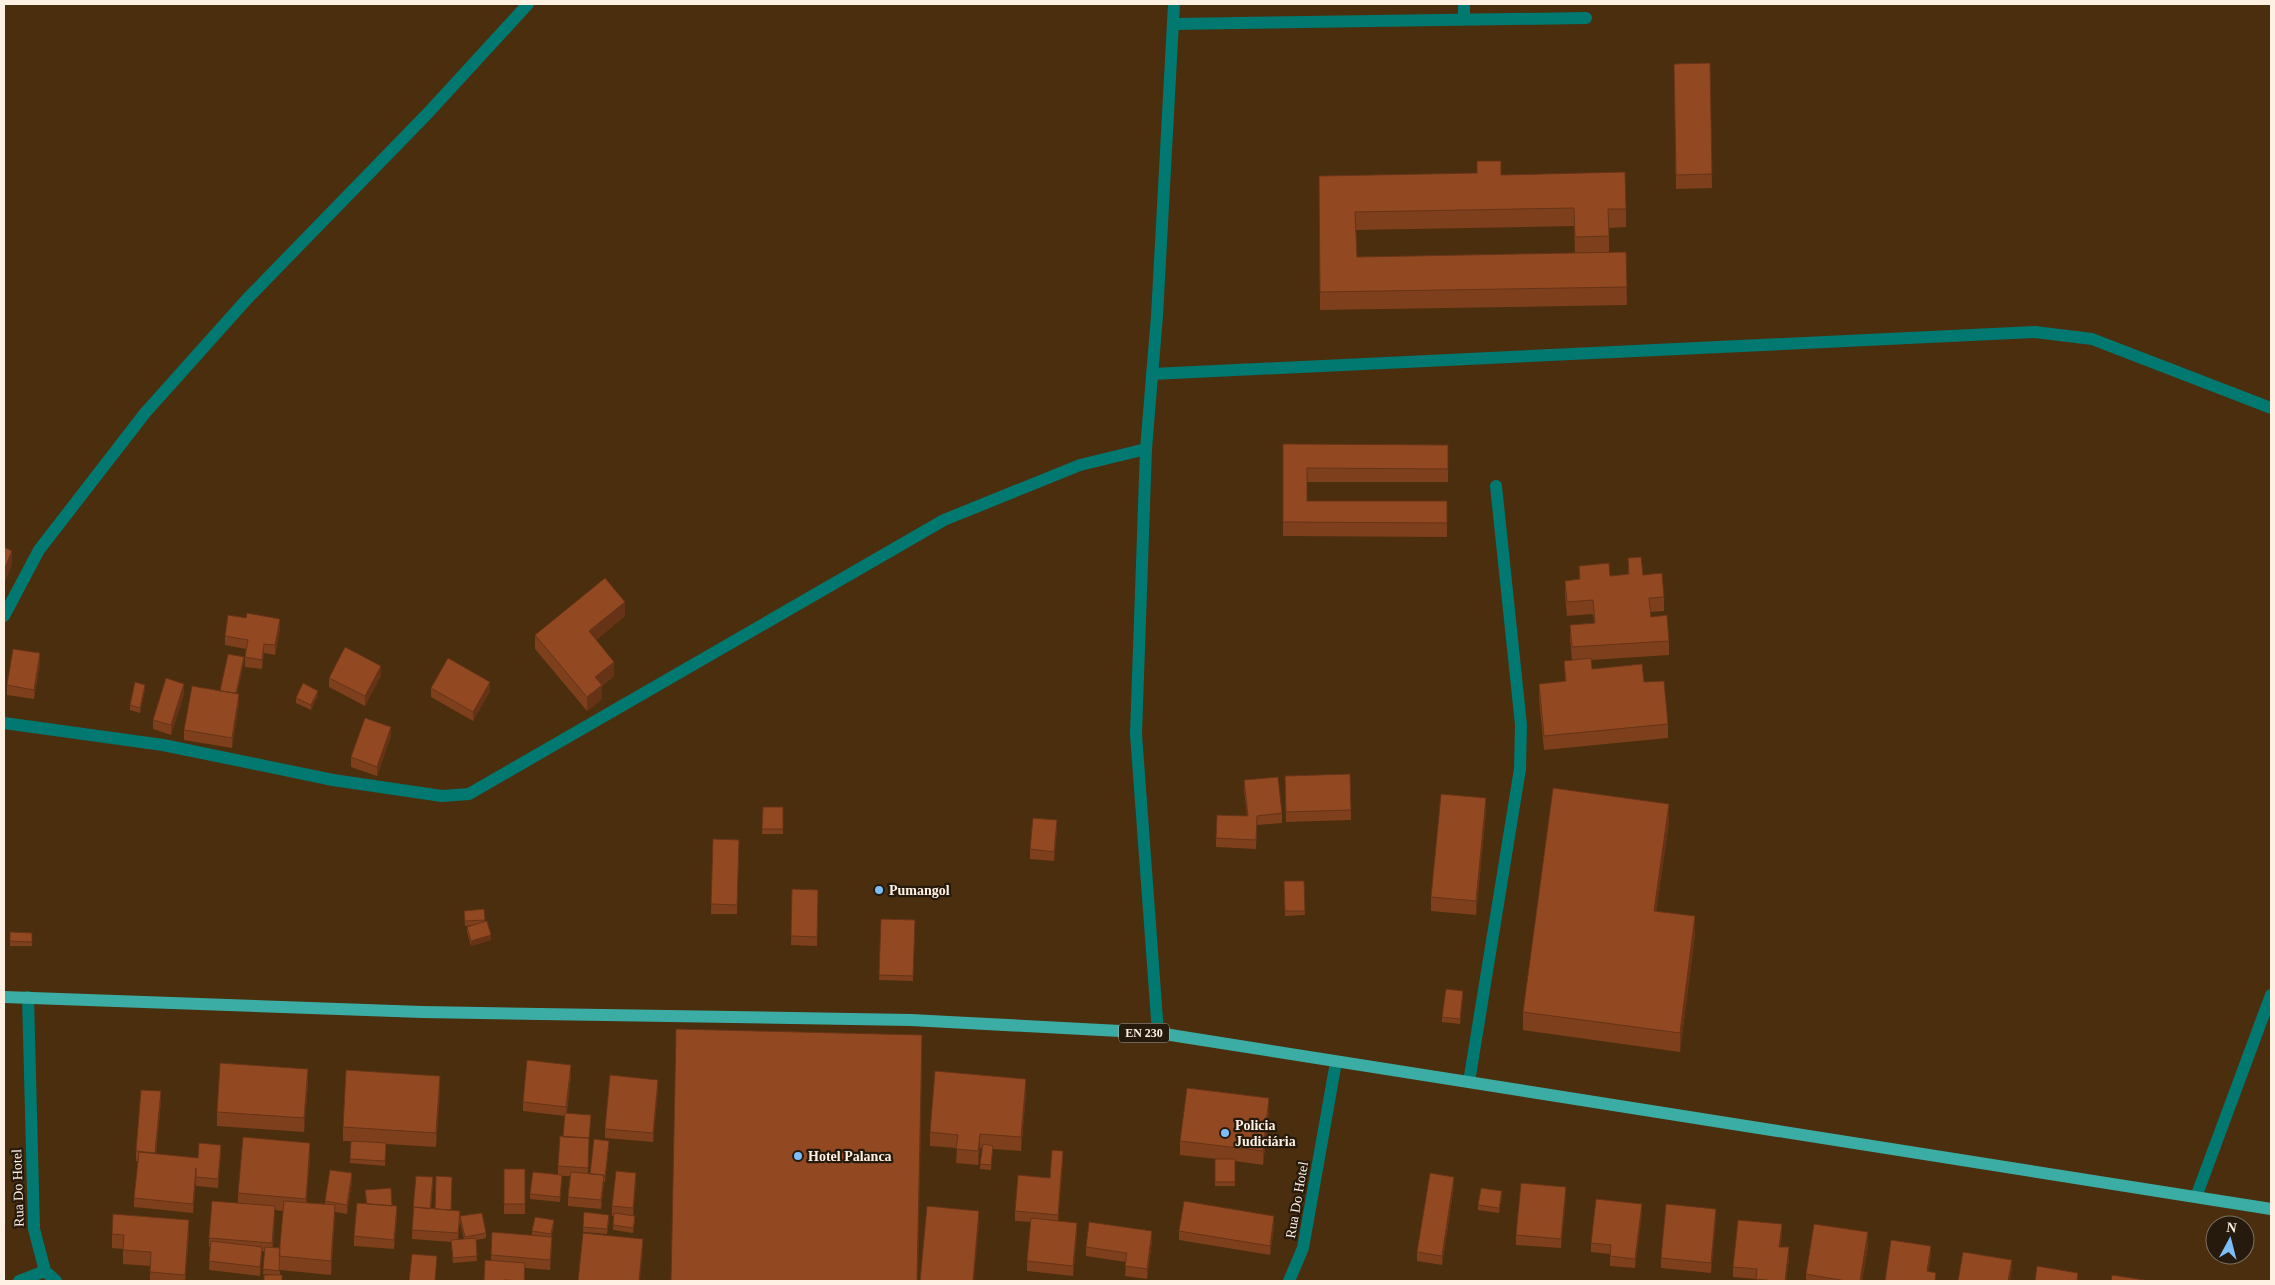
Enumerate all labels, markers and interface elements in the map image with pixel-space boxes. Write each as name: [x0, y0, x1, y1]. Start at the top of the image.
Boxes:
place label: Pumangol: [889, 883, 950, 898]
marker: Pumangol: [873, 884, 885, 896]
road number: EN 230: [1119, 1024, 1169, 1042]
place label: Policia Judiciária: [1235, 1118, 1296, 1149]
marker: Policia Judiciária: [1219, 1127, 1231, 1139]
street label: Rua Do Hotel: [9, 1149, 27, 1227]
place label: Hotel Palanca: [808, 1149, 892, 1164]
marker: Hotel Palanca: [792, 1150, 804, 1162]
street label: Rua Do Hotel: [1283, 1160, 1311, 1240]
north arrow: [2205, 1215, 2255, 1265]
text: N: [2226, 1220, 2237, 1236]

